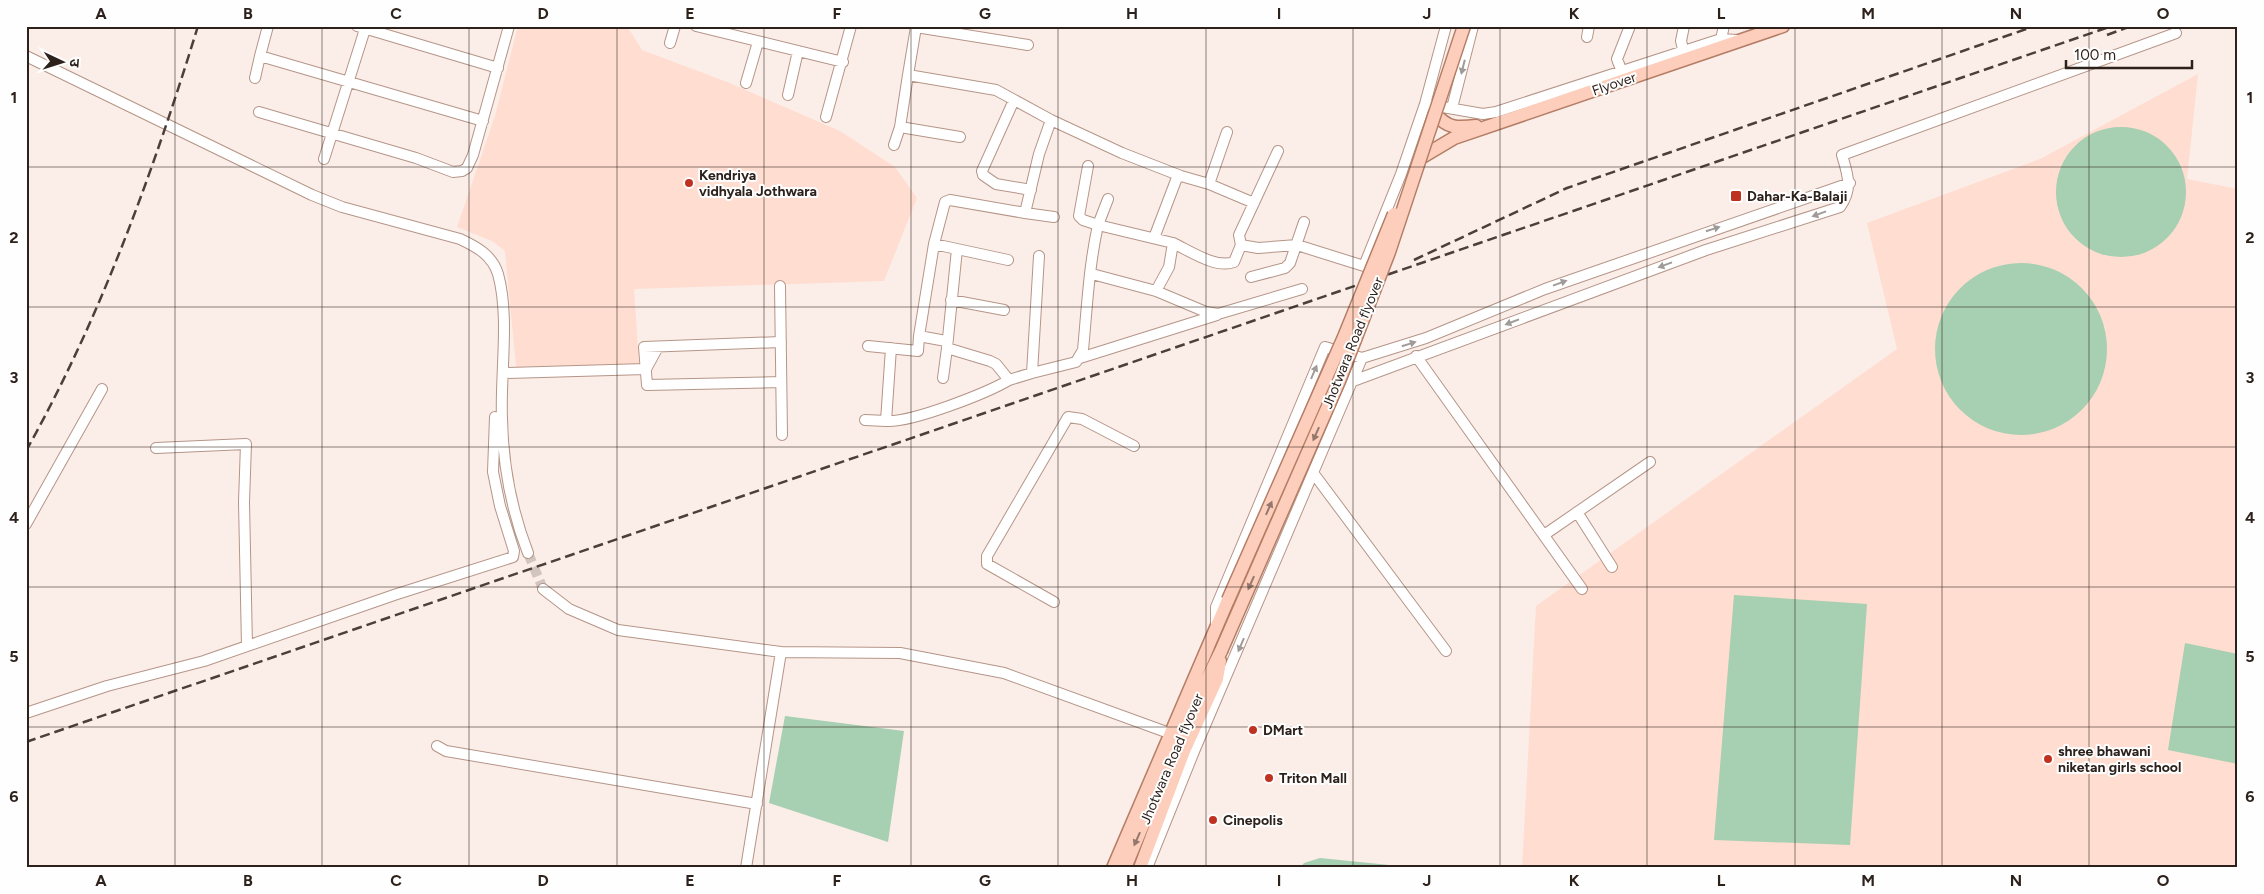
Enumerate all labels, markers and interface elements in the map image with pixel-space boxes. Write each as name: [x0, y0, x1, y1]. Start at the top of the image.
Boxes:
text: A: [95, 4, 107, 23]
text: B: [243, 4, 253, 23]
text: C: [390, 4, 402, 23]
text: D: [537, 4, 549, 23]
text: E: [685, 4, 695, 23]
text: F: [833, 4, 842, 23]
text: G: [979, 4, 991, 23]
text: H: [1126, 4, 1138, 23]
text: I: [1277, 4, 1281, 23]
text: J: [1423, 4, 1431, 23]
text: K: [1569, 4, 1580, 23]
text: L: [1717, 4, 1726, 23]
text: M: [1861, 4, 1875, 23]
text: N: [2010, 4, 2022, 23]
text: O: [2157, 4, 2170, 23]
north arrow: [38, 38, 88, 88]
scale bar: [2066, 38, 2193, 70]
text: 100 m: [2074, 46, 2116, 64]
text: उ: [66, 58, 83, 68]
one-way arrow: [1458, 60, 1466, 75]
street label: Flyover: [1590, 69, 1638, 99]
text: 1: [11, 88, 17, 107]
text: 1: [2247, 88, 2253, 107]
place label: Kendriya vidhyala Jothwara: [699, 167, 817, 200]
marker: Kendriya vidhyala Jothwara: [683, 177, 695, 189]
place label: Dahar-Ka-Balaji: [1747, 188, 1847, 205]
marker: Dahar-Ka-Balaji: [1729, 189, 1743, 203]
one-way arrow: [1811, 210, 1826, 218]
one-way arrow: [1706, 225, 1721, 233]
text: 2: [9, 228, 19, 247]
text: 2: [2245, 228, 2255, 247]
one-way arrow: [1657, 262, 1672, 270]
street label: Jhotwara Road flyover: [1319, 275, 1387, 411]
one-way arrow: [1553, 279, 1568, 287]
one-way arrow: [1505, 318, 1519, 326]
one-way arrow: [1402, 339, 1417, 347]
one-way arrow: [1311, 365, 1319, 379]
text: 3: [10, 368, 19, 387]
text: 3: [2246, 368, 2255, 387]
one-way arrow: [1312, 427, 1320, 441]
one-way arrow: [1265, 501, 1273, 515]
text: 4: [9, 508, 19, 527]
text: 4: [2245, 508, 2255, 527]
one-way arrow: [1246, 576, 1254, 590]
one-way arrow: [1237, 638, 1245, 653]
text: 5: [9, 647, 19, 666]
text: 5: [2245, 647, 2255, 666]
street label: Jhotwara Road flyover: [1137, 691, 1207, 827]
place label: DMart: [1263, 722, 1304, 739]
marker: DMart: [1247, 724, 1259, 736]
place label: shree bhawani niketan girls school: [2058, 743, 2181, 776]
marker: shree bhawani niketan girls school: [2042, 753, 2054, 765]
place label: Triton Mall: [1279, 770, 1347, 787]
marker: Triton Mall: [1263, 772, 1275, 784]
text: 6: [9, 787, 19, 806]
text: 6: [2245, 787, 2255, 806]
place label: Cinepolis: [1223, 812, 1283, 829]
marker: Cinepolis: [1207, 814, 1219, 826]
one-way arrow: [1133, 832, 1141, 846]
text: A: [95, 871, 107, 890]
text: B: [243, 871, 253, 890]
text: C: [390, 871, 402, 890]
text: D: [537, 871, 549, 890]
text: E: [685, 871, 695, 890]
text: F: [833, 871, 842, 890]
text: G: [979, 871, 991, 890]
text: H: [1126, 871, 1138, 890]
text: I: [1277, 871, 1281, 890]
text: J: [1423, 871, 1431, 890]
text: K: [1569, 871, 1580, 890]
text: L: [1717, 871, 1726, 890]
text: M: [1861, 871, 1875, 890]
text: N: [2010, 871, 2022, 890]
text: O: [2157, 871, 2170, 890]

